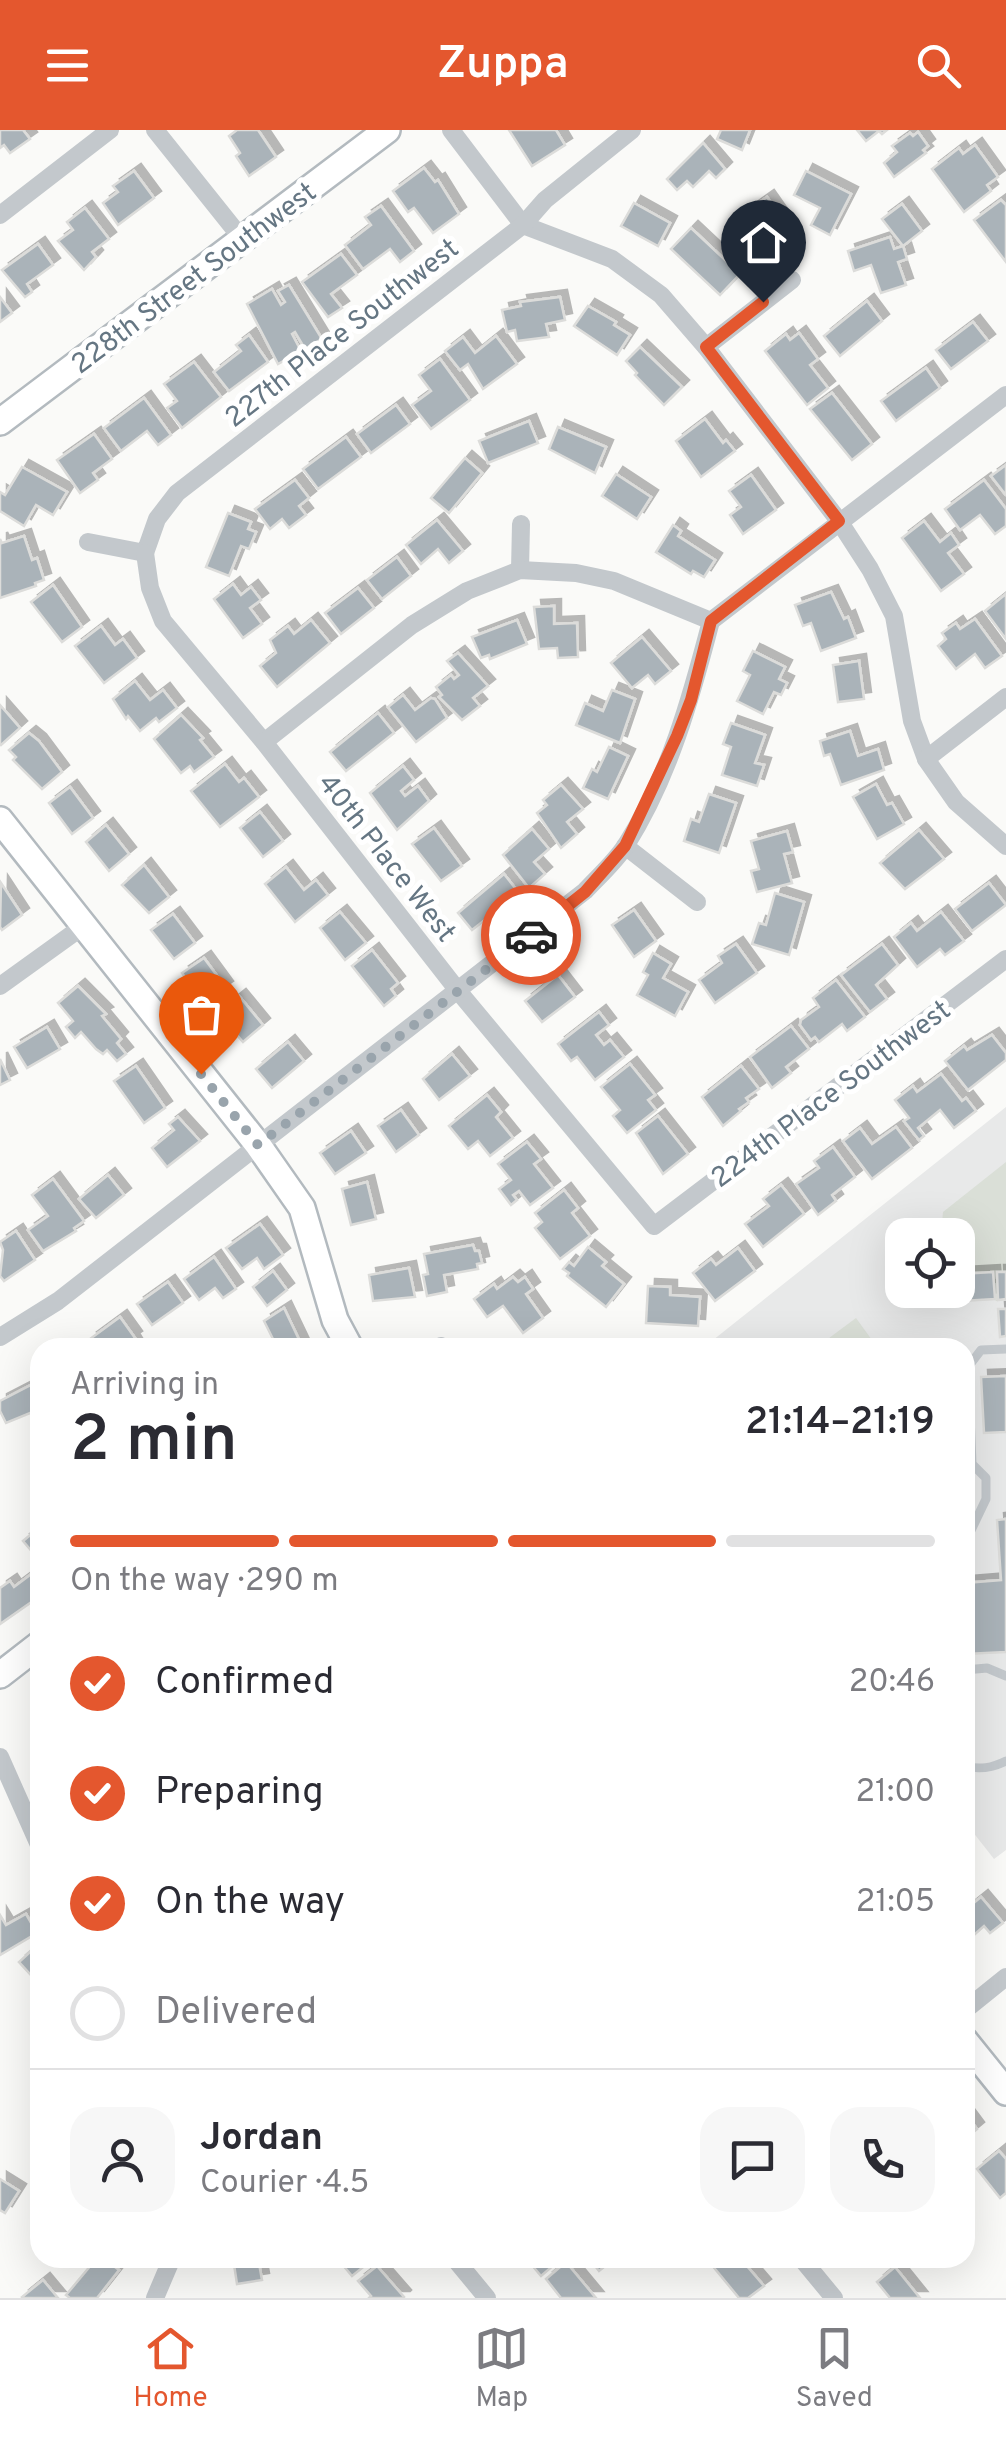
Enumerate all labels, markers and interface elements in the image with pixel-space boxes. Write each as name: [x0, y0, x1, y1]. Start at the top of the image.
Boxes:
text: Zuppa: [437, 37, 569, 94]
icon: menu: [40, 38, 95, 93]
icon: search: [911, 38, 966, 93]
street label: 228th Street Southwest: [65, 175, 325, 383]
pin: [721, 200, 806, 303]
icon: home: [736, 215, 791, 270]
street label: 227th Place Southwest: [219, 232, 467, 437]
street label: 40th Place West: [309, 767, 463, 950]
courier: [481, 885, 581, 985]
icon: car: [504, 908, 559, 963]
pin: [159, 972, 244, 1075]
icon: bag: [174, 987, 229, 1042]
street label: 224th Place Southwest: [705, 993, 959, 1197]
map controls: [885, 1218, 975, 1308]
button: locate: [885, 1218, 975, 1308]
text: Arriving in: [70, 1366, 219, 1406]
text: 21:14–21:19: [745, 1399, 935, 1448]
text: 2 min: [70, 1402, 238, 1484]
text: On the way · 290 m: [70, 1562, 339, 1602]
icon: check: [70, 1656, 125, 1711]
text: Confirmed: [155, 1659, 334, 1708]
text: 20:46: [849, 1663, 935, 1703]
icon: check: [70, 1766, 125, 1821]
text: Preparing: [155, 1769, 324, 1818]
text: 21:00: [855, 1773, 935, 1813]
icon: check: [70, 1876, 125, 1931]
text: On the way: [155, 1879, 345, 1928]
text: 21:05: [856, 1883, 935, 1923]
text: Delivered: [155, 1989, 317, 2038]
button: person: [70, 2107, 175, 2212]
button: chat: [700, 2107, 805, 2212]
button: phone: [830, 2107, 935, 2212]
text: Jordan: [200, 2115, 323, 2164]
text: Courier · 4.5: [200, 2164, 369, 2204]
tab: Home: [133, 2321, 208, 2417]
tab: Map: [474, 2321, 529, 2417]
tab: Saved: [796, 2321, 873, 2417]

